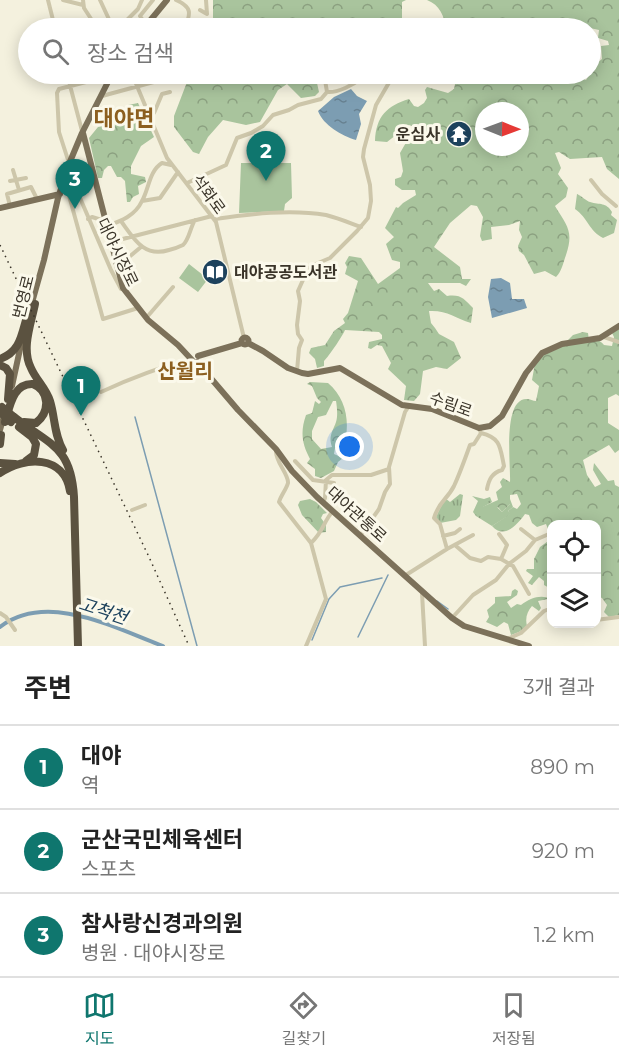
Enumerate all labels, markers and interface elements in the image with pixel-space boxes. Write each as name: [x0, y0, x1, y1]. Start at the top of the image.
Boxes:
search box: [18, 18, 601, 84]
icon: search: [39, 35, 72, 68]
text: 장소 검색: [87, 40, 174, 67]
north arrow: [475, 102, 529, 156]
district label: 대야면: [94, 105, 154, 132]
temple icon: 운심사: [444, 119, 474, 149]
place label: 운심사: [396, 125, 440, 144]
pin: 2: [246, 132, 286, 181]
pin: 3: [56, 160, 94, 209]
street label: 석화로: [188, 171, 229, 218]
street label: 대야시장로: [93, 215, 142, 290]
library icon: 대야공공도서관: [200, 257, 230, 287]
place label: 대야공공도서관: [234, 263, 337, 282]
street label: 번영로: [9, 273, 38, 321]
district label: 산월리: [157, 359, 213, 383]
pin: 1: [62, 366, 100, 416]
street label: 수림로: [427, 388, 475, 421]
your location: [335, 432, 364, 461]
street label: 대야관통로: [323, 483, 391, 546]
map controls: [547, 520, 601, 628]
button: locate: [547, 520, 601, 574]
button: layers: [547, 574, 601, 628]
water label: 고척천: [76, 593, 132, 630]
text: 주변: [24, 672, 72, 704]
text: 3개 결과: [523, 675, 595, 699]
text: 대야: [81, 742, 121, 769]
text: 1: [40, 755, 47, 779]
text: 890 m: [530, 755, 595, 779]
text: 역: [81, 773, 99, 797]
text: 군산국민체육센터: [81, 826, 243, 853]
text: 2: [38, 839, 49, 863]
text: 920 m: [532, 839, 595, 863]
text: 스포츠: [81, 857, 136, 881]
text: 참사랑신경과의원: [81, 910, 243, 937]
text: 3: [38, 923, 49, 947]
text: 1.2 km: [534, 923, 595, 947]
text: 병원 · 대야시장로: [81, 941, 225, 965]
tab: 지도: [83, 989, 116, 1049]
tab: 길찾기: [282, 989, 326, 1049]
tab: 저장됨: [492, 989, 536, 1049]

